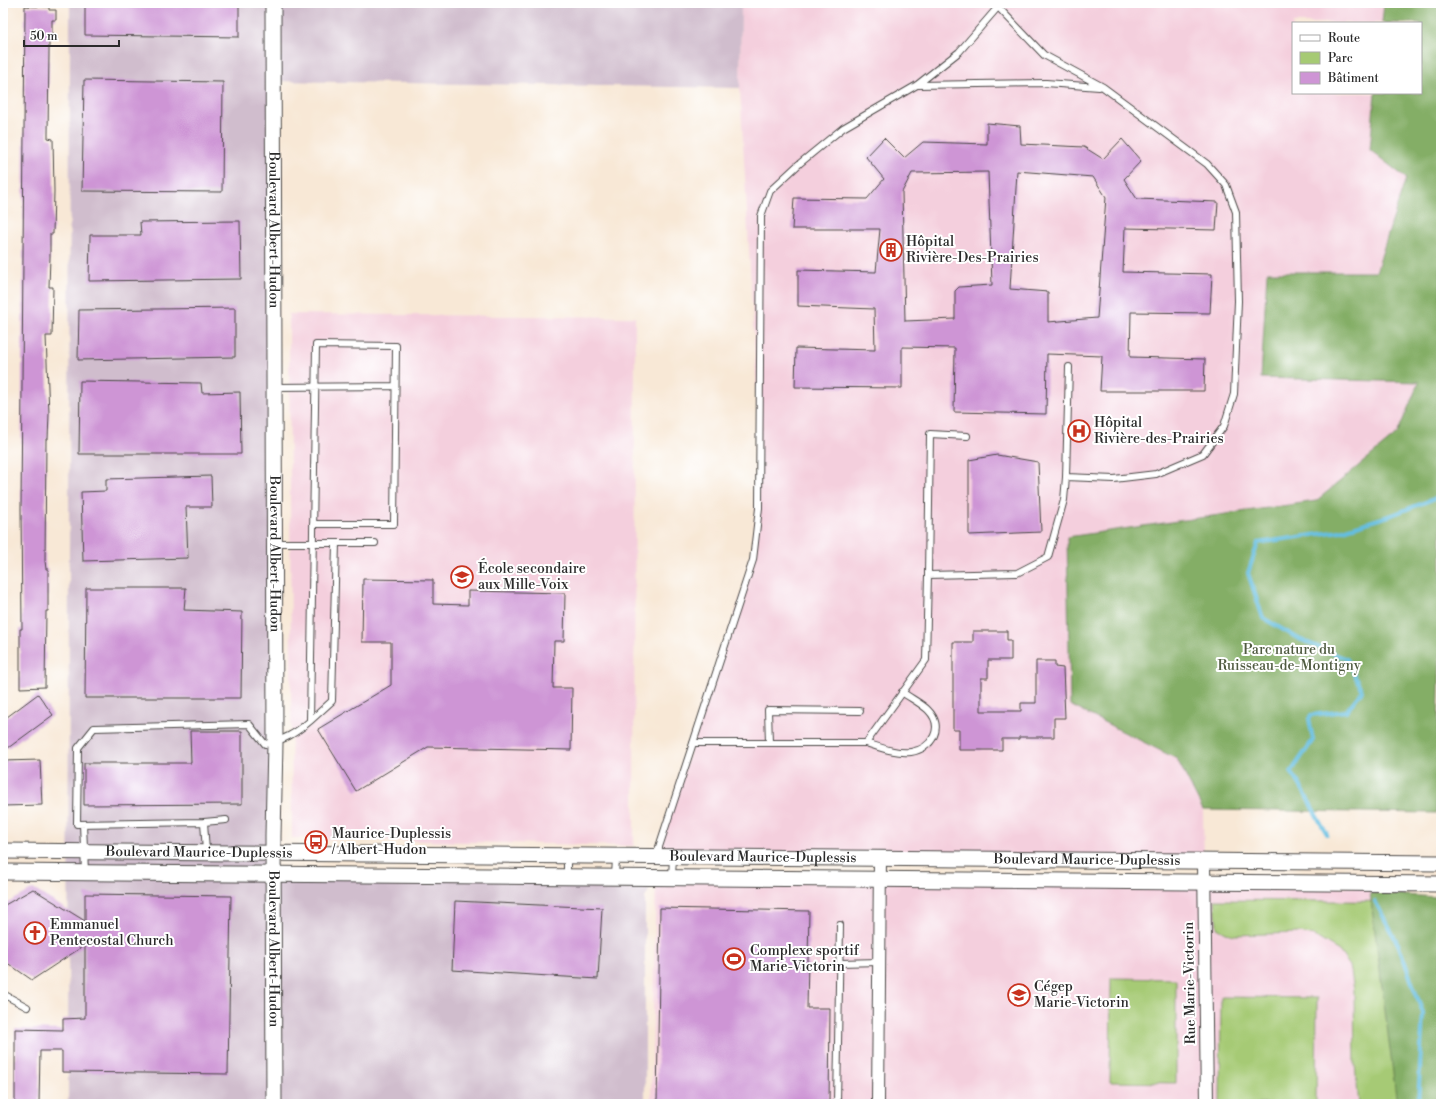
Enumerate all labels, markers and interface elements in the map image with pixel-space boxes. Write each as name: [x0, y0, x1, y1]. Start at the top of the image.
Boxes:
scale bar: [24, 22, 119, 48]
legend: [1292, 22, 1422, 94]
text: 50 m: [30, 29, 58, 44]
text: Route: [1328, 31, 1360, 46]
text: Parc: [1328, 51, 1353, 66]
text: Bâtiment: [1327, 71, 1379, 86]
street label: Boulevard Albert-Hudon: [264, 151, 283, 309]
place label: Hôpital Rivière-Des-Prairies: [906, 233, 1039, 267]
building icon: Hôpital Rivière-Des-Prairies: [878, 237, 904, 263]
place label: Hôpital Rivière-des-Prairies: [1094, 414, 1224, 448]
hospital icon: Hôpital Rivière-des-Prairies: [1066, 418, 1092, 444]
street label: Boulevard Albert-Hudon: [265, 475, 284, 633]
place label: École secondaire aux Mille-Voix: [478, 558, 586, 594]
school or university icon: École secondaire aux Mille-Voix: [449, 564, 475, 590]
park label: Parc nature du Ruisseau-de-Montigny: [1217, 641, 1361, 675]
place label: Maurice-Duplessis / Albert-Hudon: [331, 825, 451, 859]
bus stop icon: Maurice-Duplessis / Albert-Hudon: [303, 829, 329, 855]
street label: Boulevard Maurice-Duplessis: [104, 843, 293, 862]
street label: Boulevard Maurice-Duplessis: [668, 848, 857, 867]
street label: Boulevard Maurice-Duplessis: [992, 850, 1181, 870]
street label: Boulevard Albert-Hudon: [264, 870, 283, 1028]
place label: Emmanuel Pentecostal Church: [50, 916, 174, 950]
church icon: Emmanuel Pentecostal Church: [22, 920, 48, 946]
street label: Rue Marie-Victorin: [1180, 921, 1200, 1044]
place label: Complexe sportif Marie-Victorin: [750, 942, 860, 976]
sports icon: Complexe sportif Marie-Victorin: [721, 946, 747, 972]
place label: Cégep Marie-Victorin: [1034, 978, 1130, 1012]
school or university icon: Cégep Marie-Victorin: [1006, 982, 1032, 1008]

